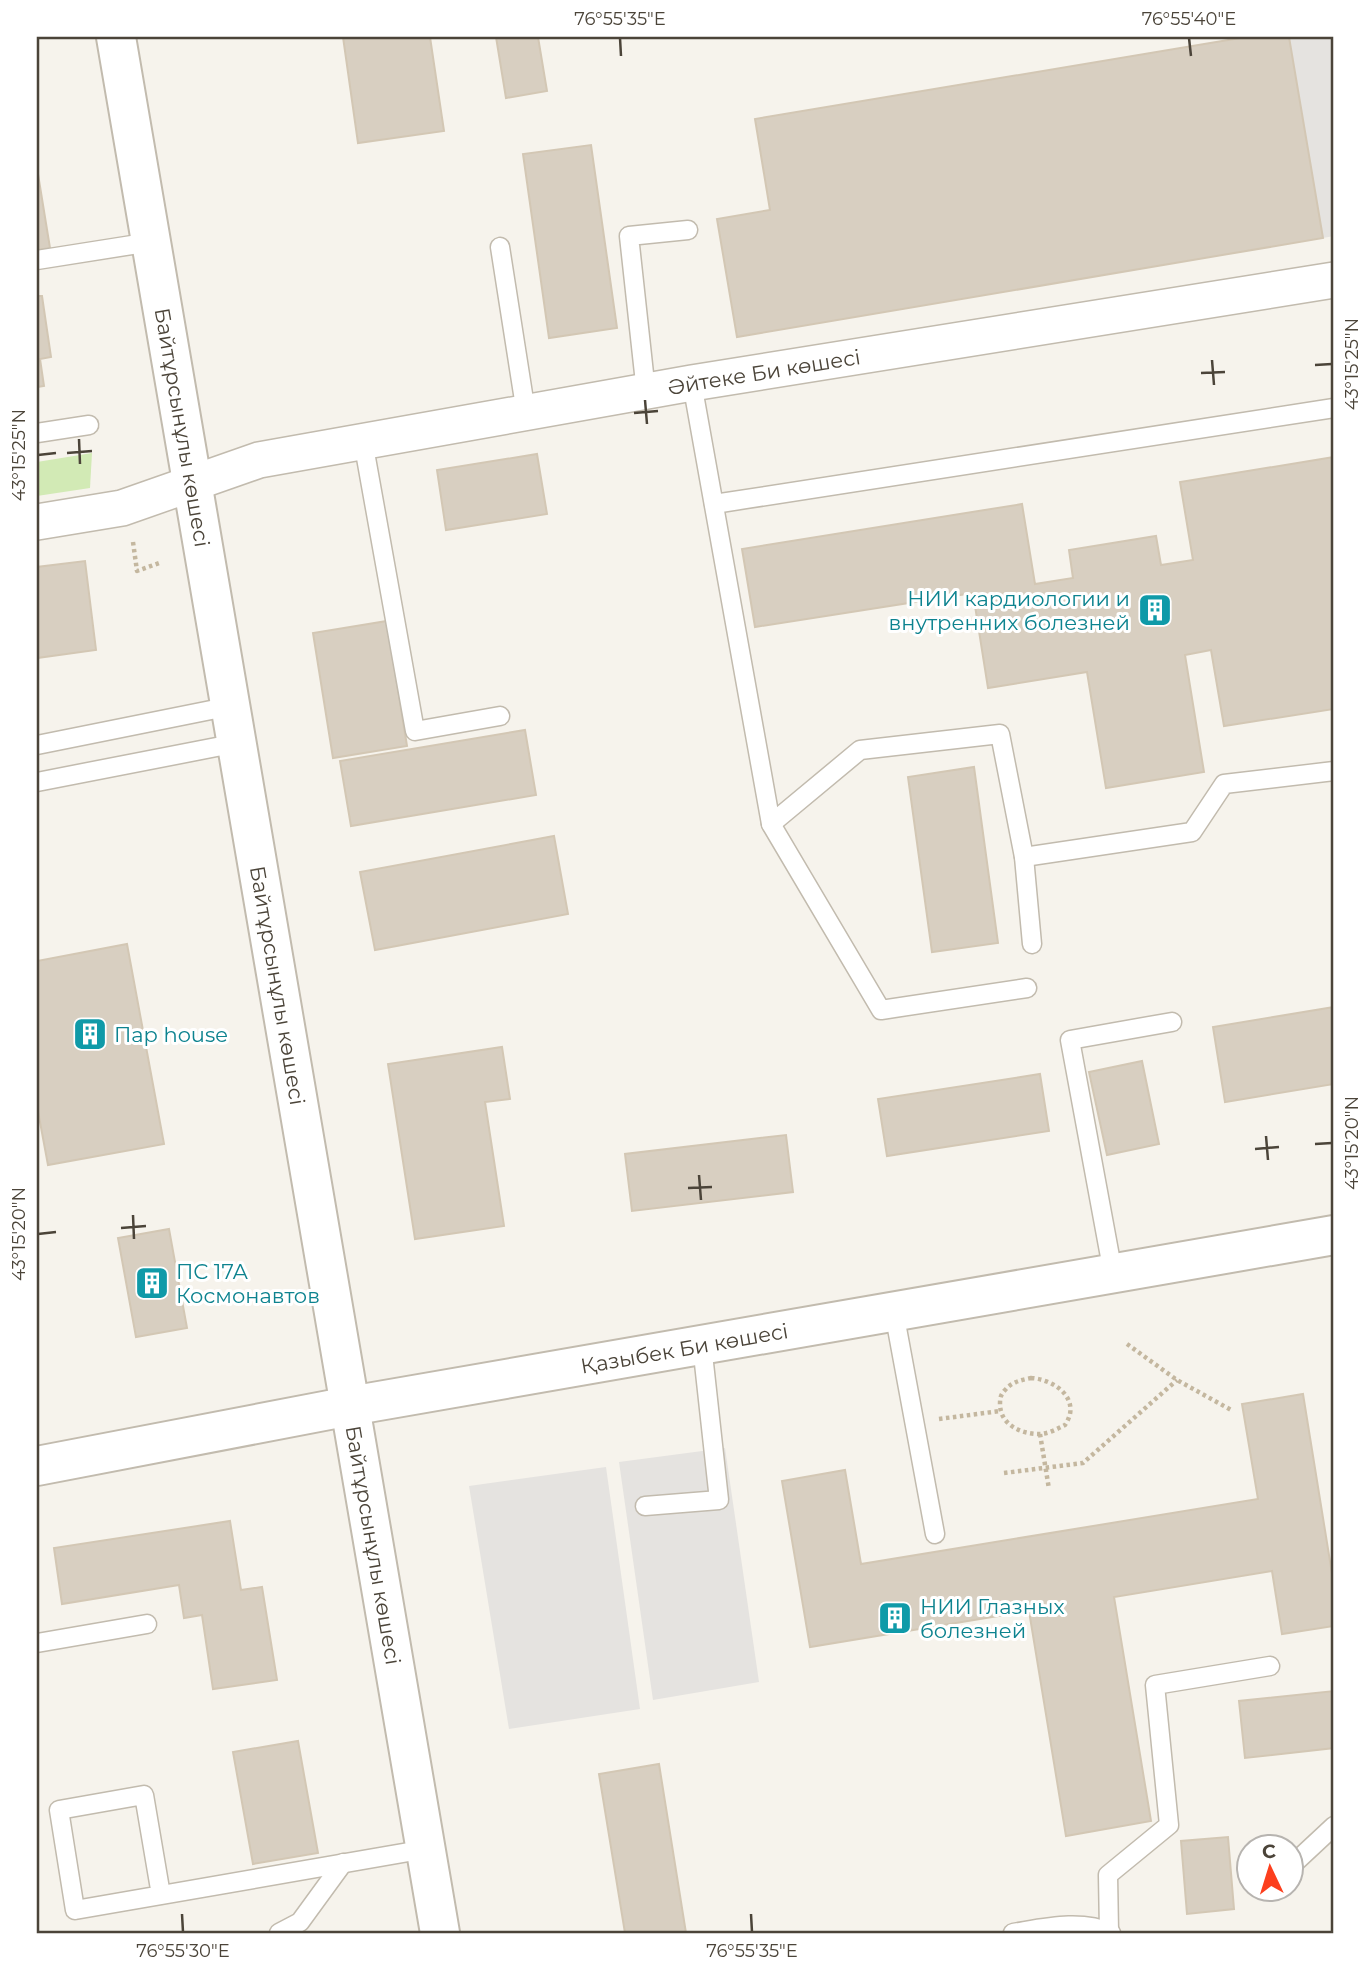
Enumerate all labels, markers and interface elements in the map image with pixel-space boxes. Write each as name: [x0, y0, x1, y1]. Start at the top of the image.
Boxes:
text: 76°55'35"E: [574, 8, 666, 30]
text: 76°55'40"E: [1142, 8, 1236, 30]
street label: Байтұрсынұлы көшесі: [150, 306, 215, 549]
text: 43°15'25"N: [1341, 318, 1363, 410]
street label: Әйтеке Би көшесі: [666, 344, 862, 400]
text: 43°15'25"N: [8, 409, 30, 501]
place label: НИИ кардиологии и внутренних болезней: [888, 586, 1130, 635]
building icon: НИИ кардиологии и внутренних болезней: [1136, 591, 1174, 629]
street label: Байтұрсынұлы көшесі: [245, 864, 311, 1107]
building icon: Пар house: [71, 1015, 109, 1053]
place label: Пар house: [114, 1022, 228, 1047]
text: 43°15'20"N: [1341, 1096, 1363, 1190]
text: 43°15'20"N: [8, 1187, 30, 1281]
place label: ПС 17А Космонавтов: [176, 1259, 320, 1308]
building icon: ПС 17А Космонавтов: [133, 1264, 171, 1302]
street label: Қазыбек Би көшесі: [579, 1318, 790, 1378]
street label: Байтұрсынұлы көшесі: [341, 1424, 406, 1667]
place label: НИИ Глазных болезней: [920, 1594, 1065, 1643]
building icon: НИИ Глазных болезней: [876, 1599, 914, 1637]
north arrow: [1234, 1834, 1304, 1904]
text: С: [1261, 1840, 1277, 1863]
text: 76°55'30"E: [136, 1940, 230, 1962]
text: 76°55'35"E: [706, 1940, 798, 1962]

